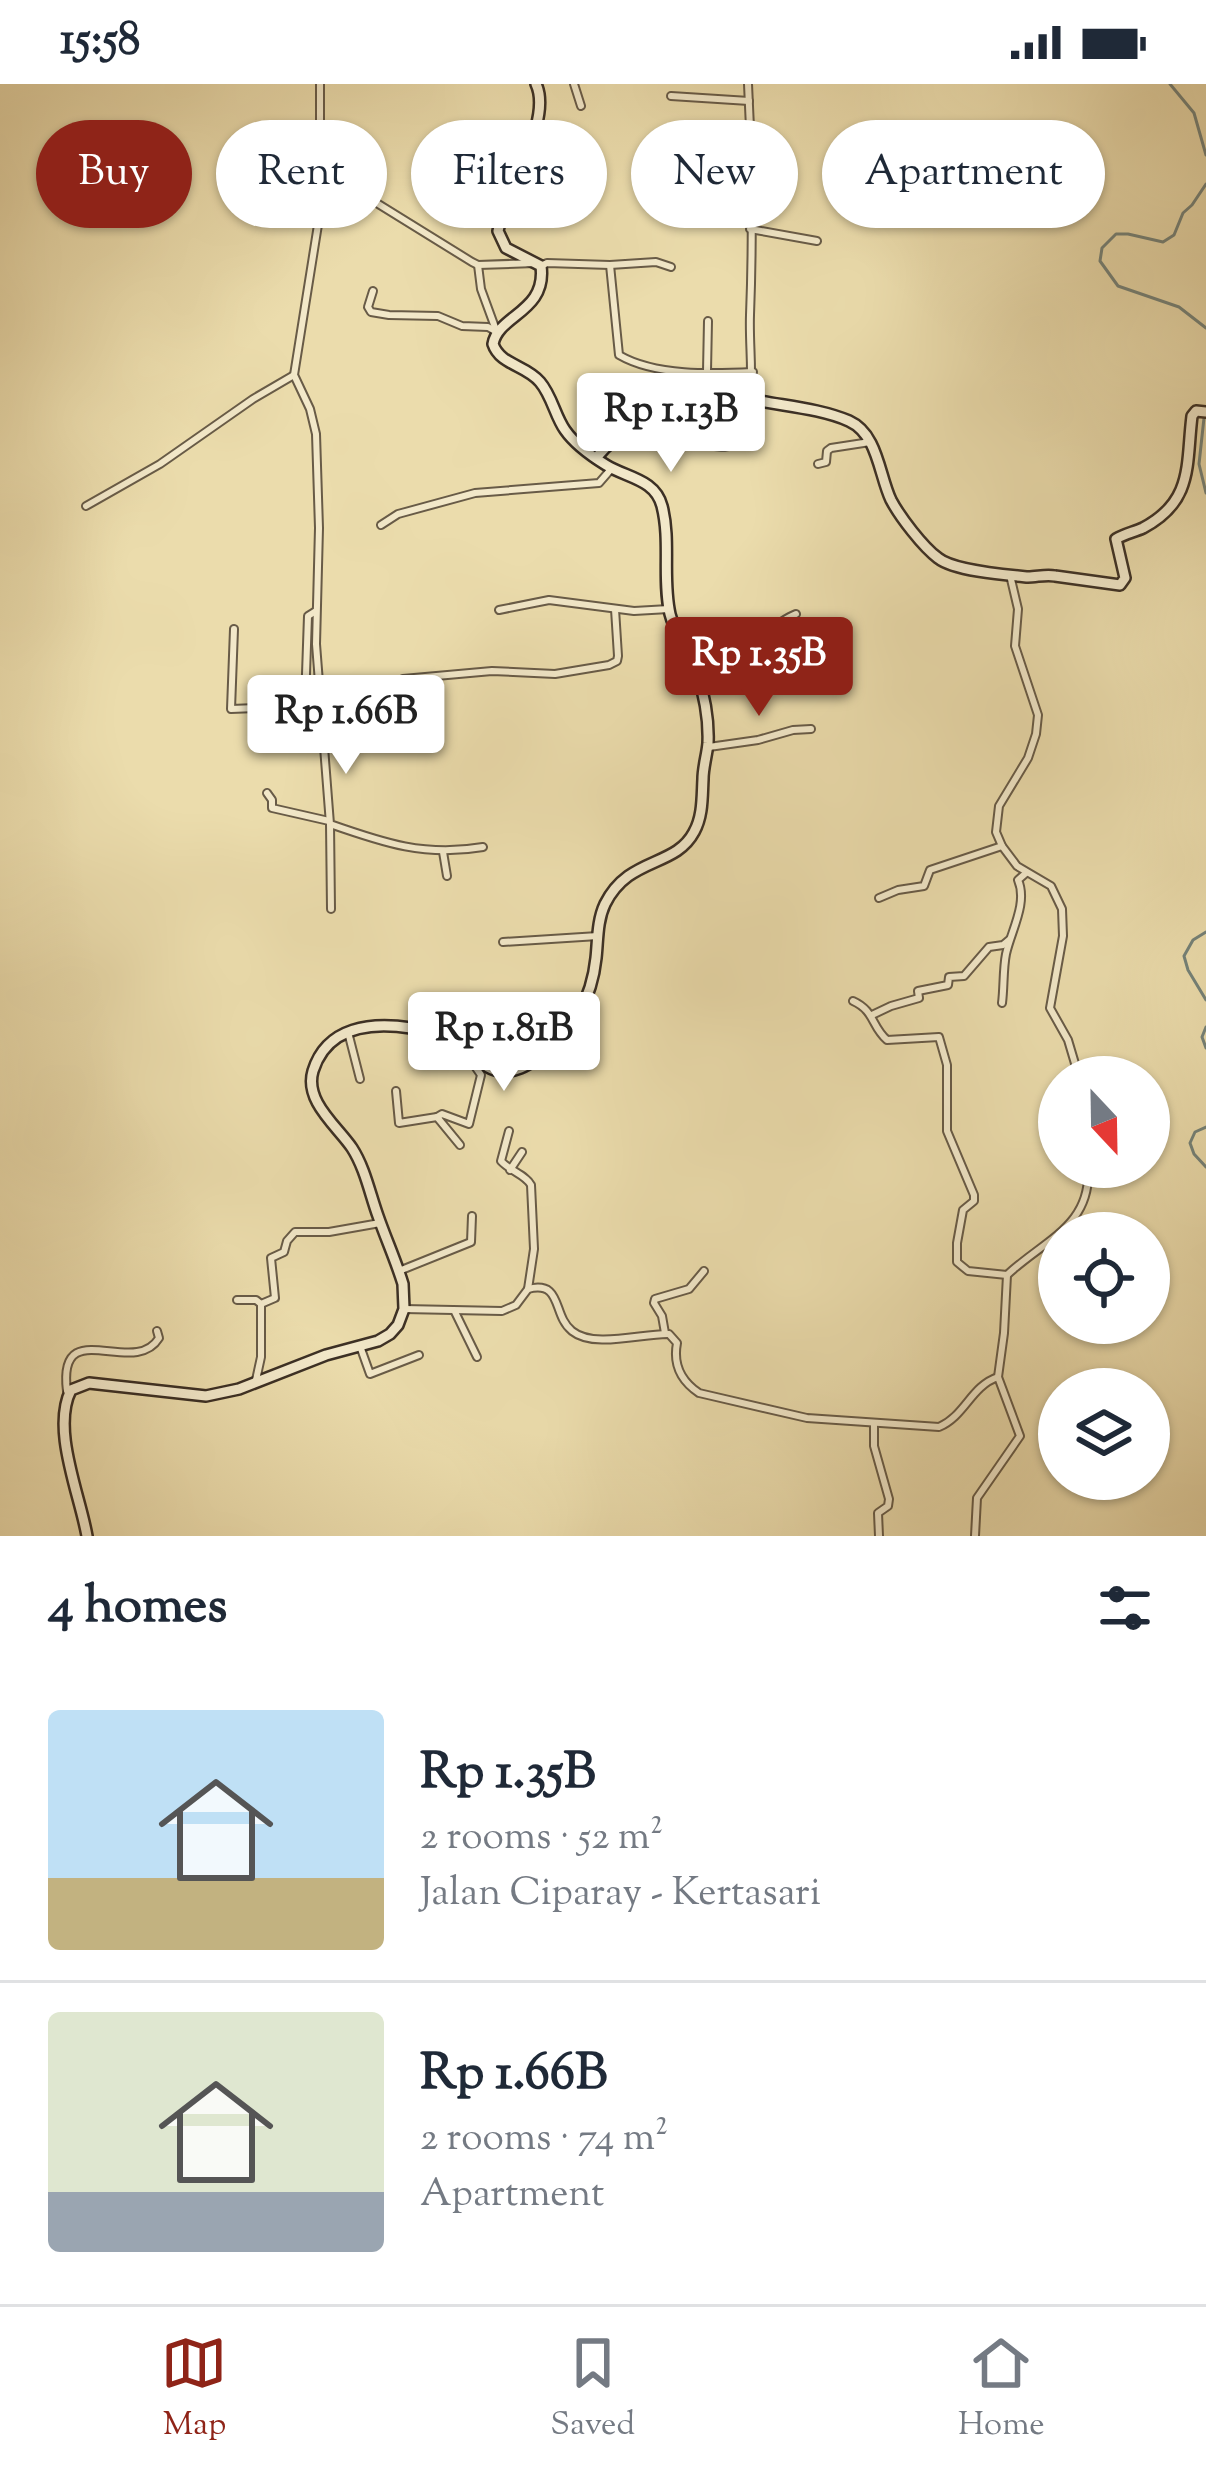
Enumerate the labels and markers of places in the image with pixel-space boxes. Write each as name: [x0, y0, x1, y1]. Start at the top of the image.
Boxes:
pin: Rp 1.13B: [547, 373, 795, 475]
pin: Rp 1.35B: [635, 617, 883, 719]
pin: Rp 1.66B: [222, 675, 470, 777]
pin: Rp 1.81B: [380, 992, 628, 1094]

